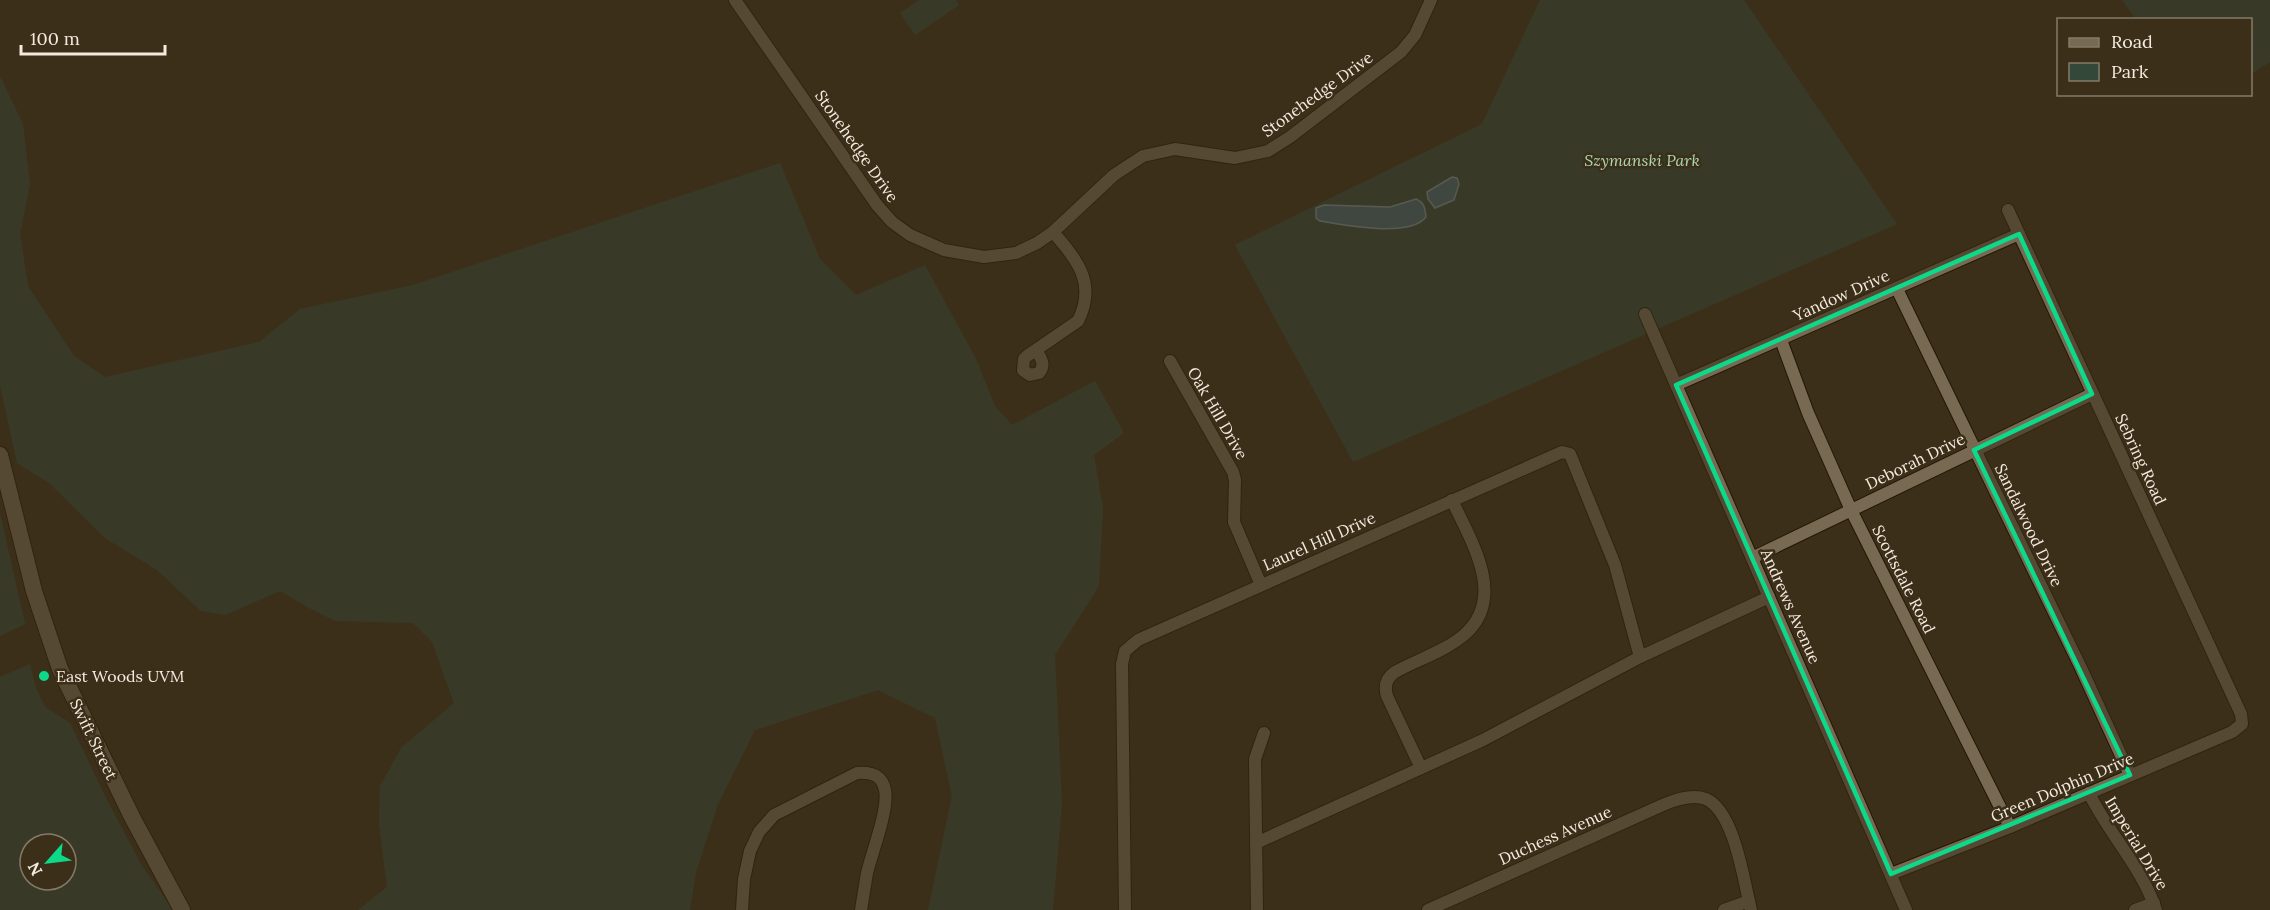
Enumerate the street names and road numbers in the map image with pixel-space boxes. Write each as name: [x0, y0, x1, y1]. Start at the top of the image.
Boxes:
street label: Stonehedge Drive: [1258, 47, 1377, 141]
street label: Stonehedge Drive: [811, 86, 903, 206]
street label: Yandow Drive: [1789, 265, 1892, 326]
street label: Oak Hill Drive: [1183, 363, 1253, 463]
street label: Sebring Road: [2111, 410, 2171, 508]
street label: Deborah Drive: [1862, 428, 1968, 494]
street label: Sandalwood Drive: [1991, 460, 2068, 590]
street label: Laurel Hill Drive: [1260, 507, 1379, 575]
street label: Scottsdale Road: [1868, 521, 1940, 637]
street label: Andrews Avenue: [1756, 545, 1825, 667]
street label: Swift Street: [66, 695, 123, 784]
street label: Green Dolphin Drive: [1987, 748, 2137, 826]
street label: Imperial Drive: [2101, 792, 2173, 894]
street label: Duchess Avenue: [1495, 801, 1615, 869]

